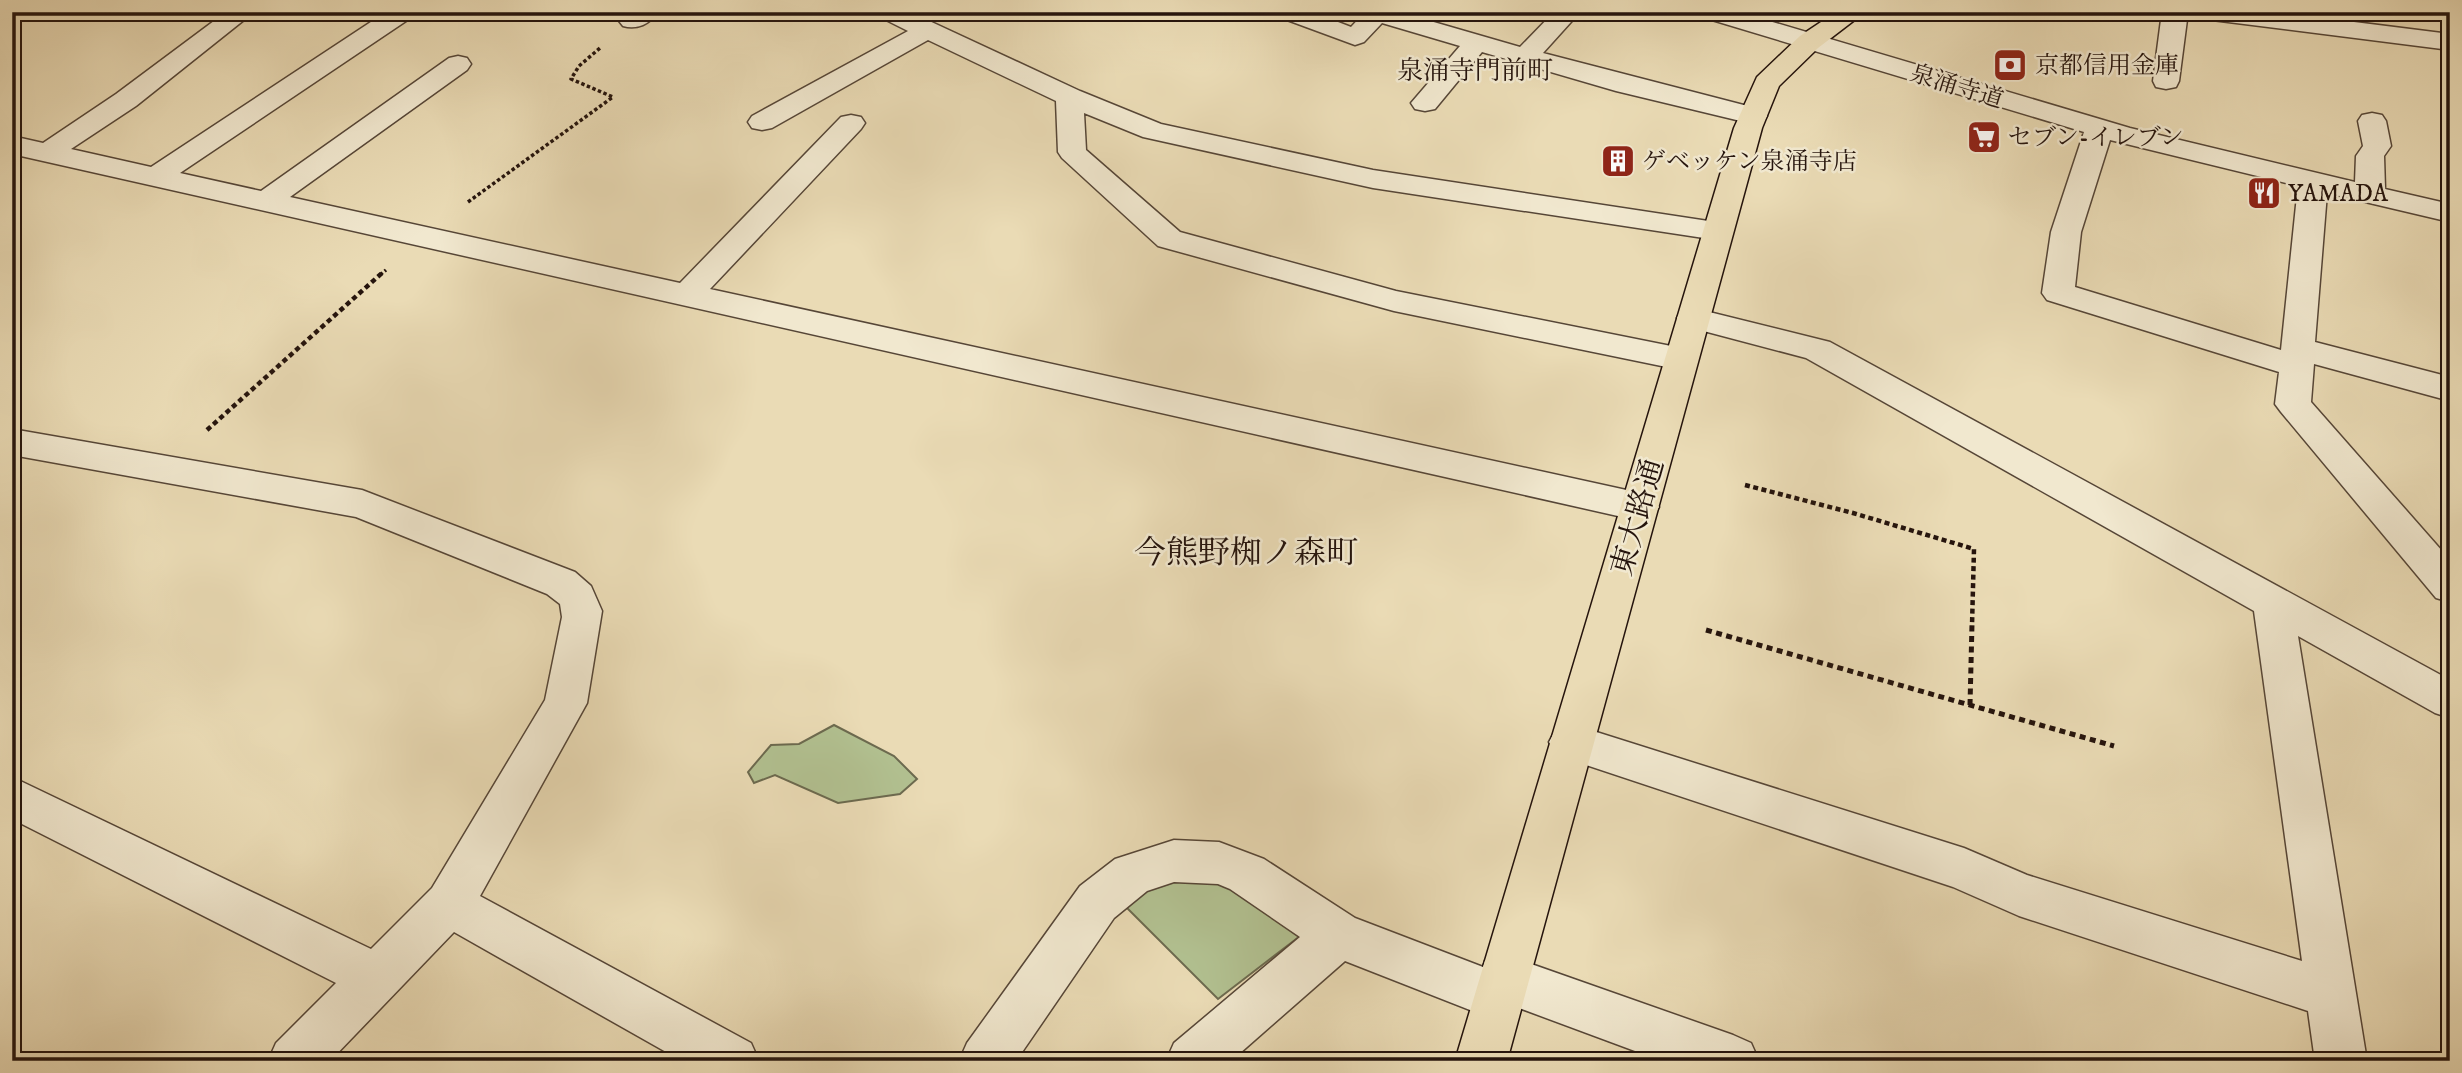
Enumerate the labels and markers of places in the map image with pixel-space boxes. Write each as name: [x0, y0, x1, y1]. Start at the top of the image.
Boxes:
bank icon: 京都信用金庫: [1991, 46, 2029, 84]
place label: 京都信用金庫: [2035, 51, 2179, 81]
supermarket icon: セブン-イレブン: [1965, 118, 2003, 156]
place label: セブン-イレブン: [2008, 123, 2184, 153]
building icon: ゲベッケン泉涌寺店: [1599, 142, 1637, 180]
place label: ゲベッケン泉涌寺店: [1642, 147, 1857, 177]
restaurant icon: YAMADA: [2245, 174, 2283, 212]
place label: YAMADA: [2288, 179, 2389, 209]

